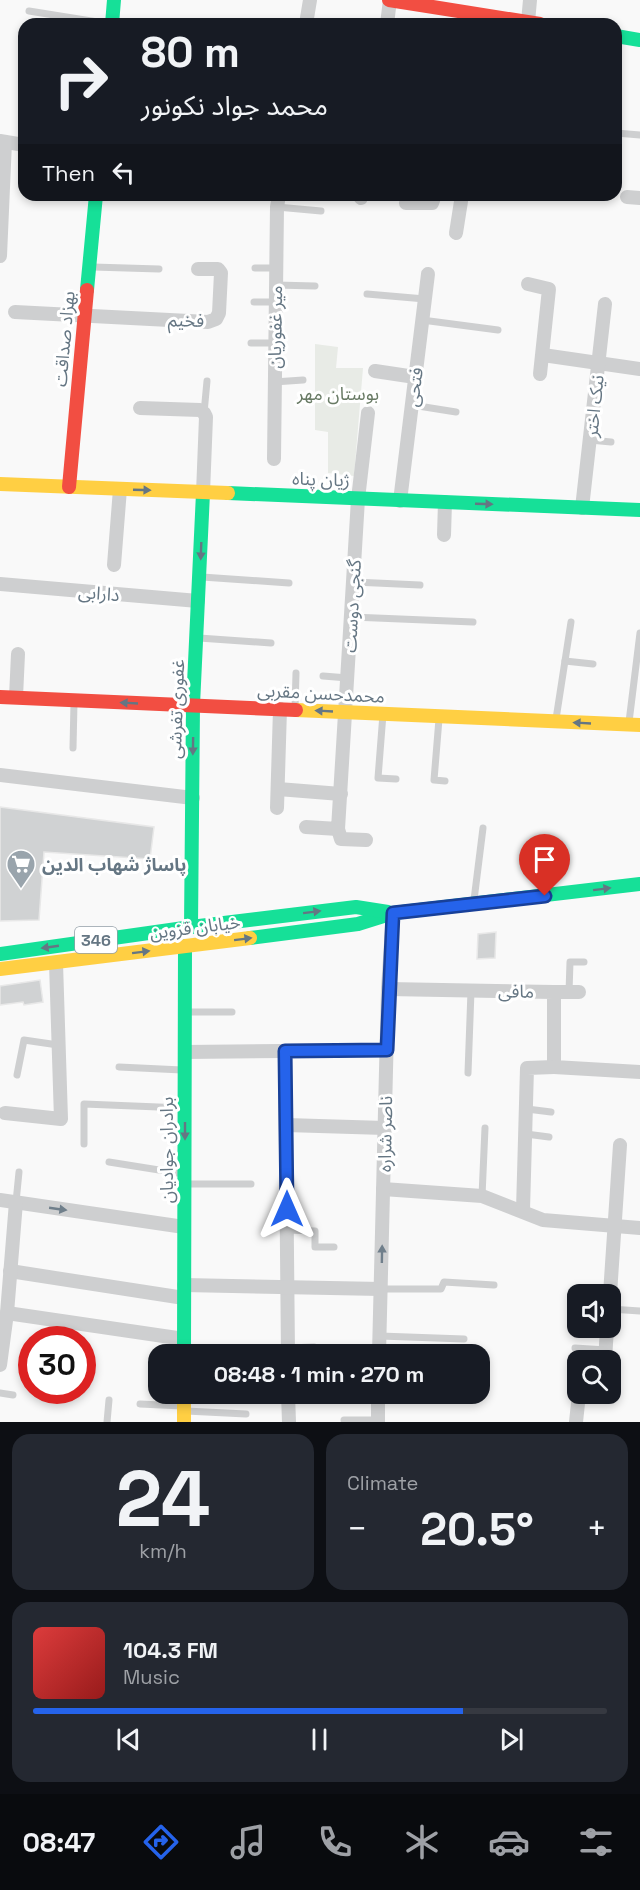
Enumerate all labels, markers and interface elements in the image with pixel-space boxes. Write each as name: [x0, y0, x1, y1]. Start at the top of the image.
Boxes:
text: 80 m: [141, 26, 240, 79]
icon: right: [42, 42, 120, 120]
text: محمد جواد نکونور: [141, 88, 328, 123]
icon: left: [107, 156, 140, 189]
text: Then: [42, 159, 95, 187]
street label: میر غفوریان: [263, 285, 287, 369]
street label: بهزاد صداقت: [48, 290, 80, 388]
street label: فخیم: [168, 308, 204, 334]
street label: فتحی: [400, 366, 428, 408]
street label: نیک اختر: [579, 374, 609, 439]
park label: بوستان مهر: [296, 382, 379, 405]
street label: ژیان پناه: [292, 466, 350, 492]
one-way arrow: [133, 485, 152, 495]
one-way arrow: [475, 500, 494, 509]
one-way arrow: [196, 542, 205, 561]
street label: گنجی دوست: [338, 558, 366, 653]
street label: دارابی: [77, 580, 121, 606]
street label: غفوری تفرشی: [163, 659, 189, 759]
street label: محمدحسن مقربی: [257, 678, 385, 708]
one-way arrow: [119, 698, 138, 707]
one-way arrow: [314, 707, 333, 716]
one-way arrow: [572, 718, 591, 727]
one-way arrow: [188, 736, 198, 755]
pin: [519, 834, 570, 896]
icon: arrive: [528, 843, 561, 876]
supermarket icon: پاساژ شهاب الدین: [5, 848, 37, 890]
place label: پاساژ شهاب الدین: [42, 853, 187, 876]
one-way arrow: [592, 884, 611, 894]
one-way arrow: [302, 907, 321, 917]
street label: خیابان قزوین: [148, 910, 242, 944]
road number: 346: [75, 927, 117, 953]
one-way arrow: [233, 934, 252, 944]
one-way arrow: [41, 942, 60, 951]
one-way arrow: [132, 947, 151, 956]
street label: مافی: [498, 979, 534, 1003]
street label: ناصر شراره: [373, 1096, 397, 1172]
street label: برادران جوادیان: [155, 1097, 178, 1203]
one-way arrow: [180, 1121, 189, 1140]
position arrow: [255, 1177, 319, 1241]
one-way arrow: [49, 1204, 68, 1213]
one-way arrow: [377, 1245, 387, 1264]
map controls: [567, 1284, 621, 1404]
button: sound: [567, 1284, 621, 1338]
speed limit sign: 30: [18, 1326, 96, 1404]
button: search: [567, 1350, 621, 1404]
text: 08:48 · 1 min · 270 m: [214, 1360, 424, 1388]
text: 24: [116, 1449, 210, 1549]
text: Climate: [347, 1470, 418, 1496]
text: 20.5°: [420, 1501, 534, 1558]
text: −: [347, 1508, 367, 1550]
text: +: [587, 1508, 607, 1550]
text: km/h: [139, 1538, 187, 1564]
text: 104.3 FM: [123, 1636, 218, 1664]
text: Music: [123, 1664, 180, 1690]
icon: previous: [112, 1723, 145, 1756]
icon: pause: [303, 1723, 336, 1756]
icon: next: [495, 1723, 528, 1756]
icon: directions: [140, 1821, 182, 1863]
icon: music: [227, 1821, 269, 1863]
icon: phone: [314, 1821, 356, 1863]
icon: climate: [401, 1821, 443, 1863]
icon: car: [488, 1821, 530, 1863]
icon: filters: [575, 1821, 617, 1863]
text: 08:47: [23, 1825, 95, 1860]

